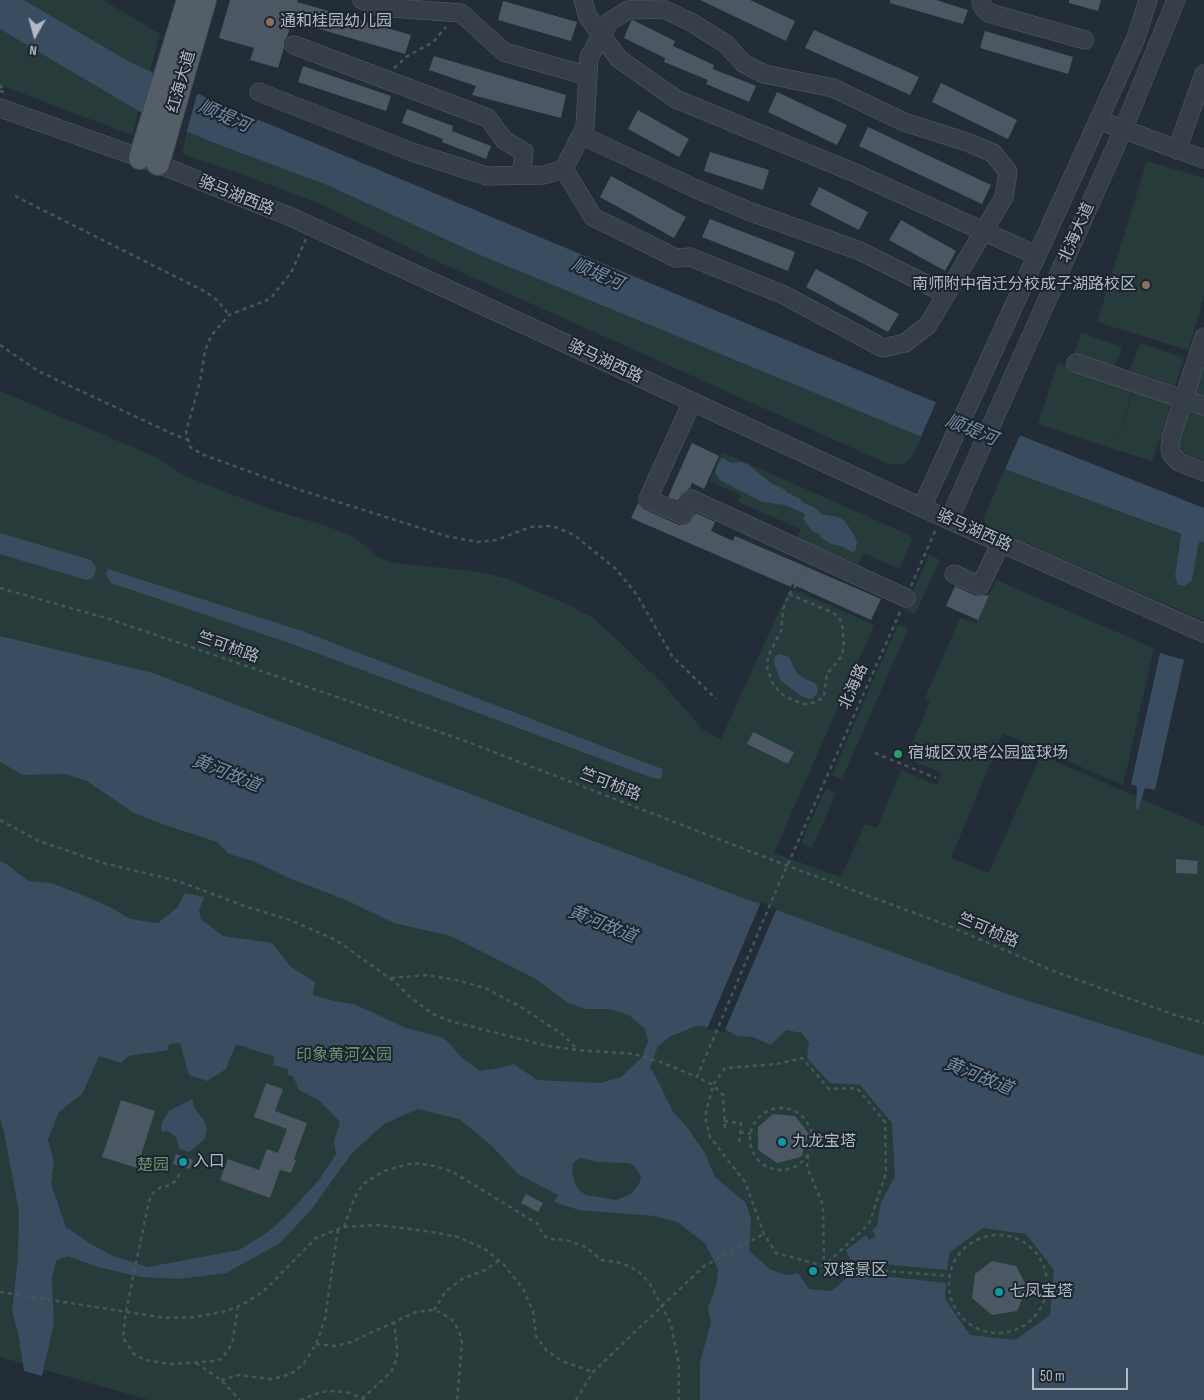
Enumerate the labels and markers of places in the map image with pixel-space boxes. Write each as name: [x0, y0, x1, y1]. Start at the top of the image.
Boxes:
place label: 通和桂园幼儿园: [280, 12, 392, 32]
marker: 通和桂园幼儿园: [264, 16, 276, 28]
place label: 南师附中宿迁分校成子湖路校区: [912, 275, 1136, 295]
marker: 南师附中宿迁分校成子湖路校区: [1140, 279, 1152, 291]
place label: 宿城区双塔公园篮球场: [908, 744, 1068, 764]
marker: 宿城区双塔公园篮球场: [892, 748, 904, 760]
place label: 九龙宝塔: [792, 1132, 856, 1152]
marker: 九龙宝塔: [776, 1136, 788, 1148]
place label: 入口: [193, 1152, 225, 1172]
marker: 入口: [177, 1156, 189, 1168]
place label: 双塔景区: [823, 1261, 887, 1281]
marker: 双塔景区: [807, 1265, 819, 1277]
place label: 七凤宝塔: [1009, 1282, 1073, 1302]
marker: 七凤宝塔: [993, 1286, 1005, 1298]

